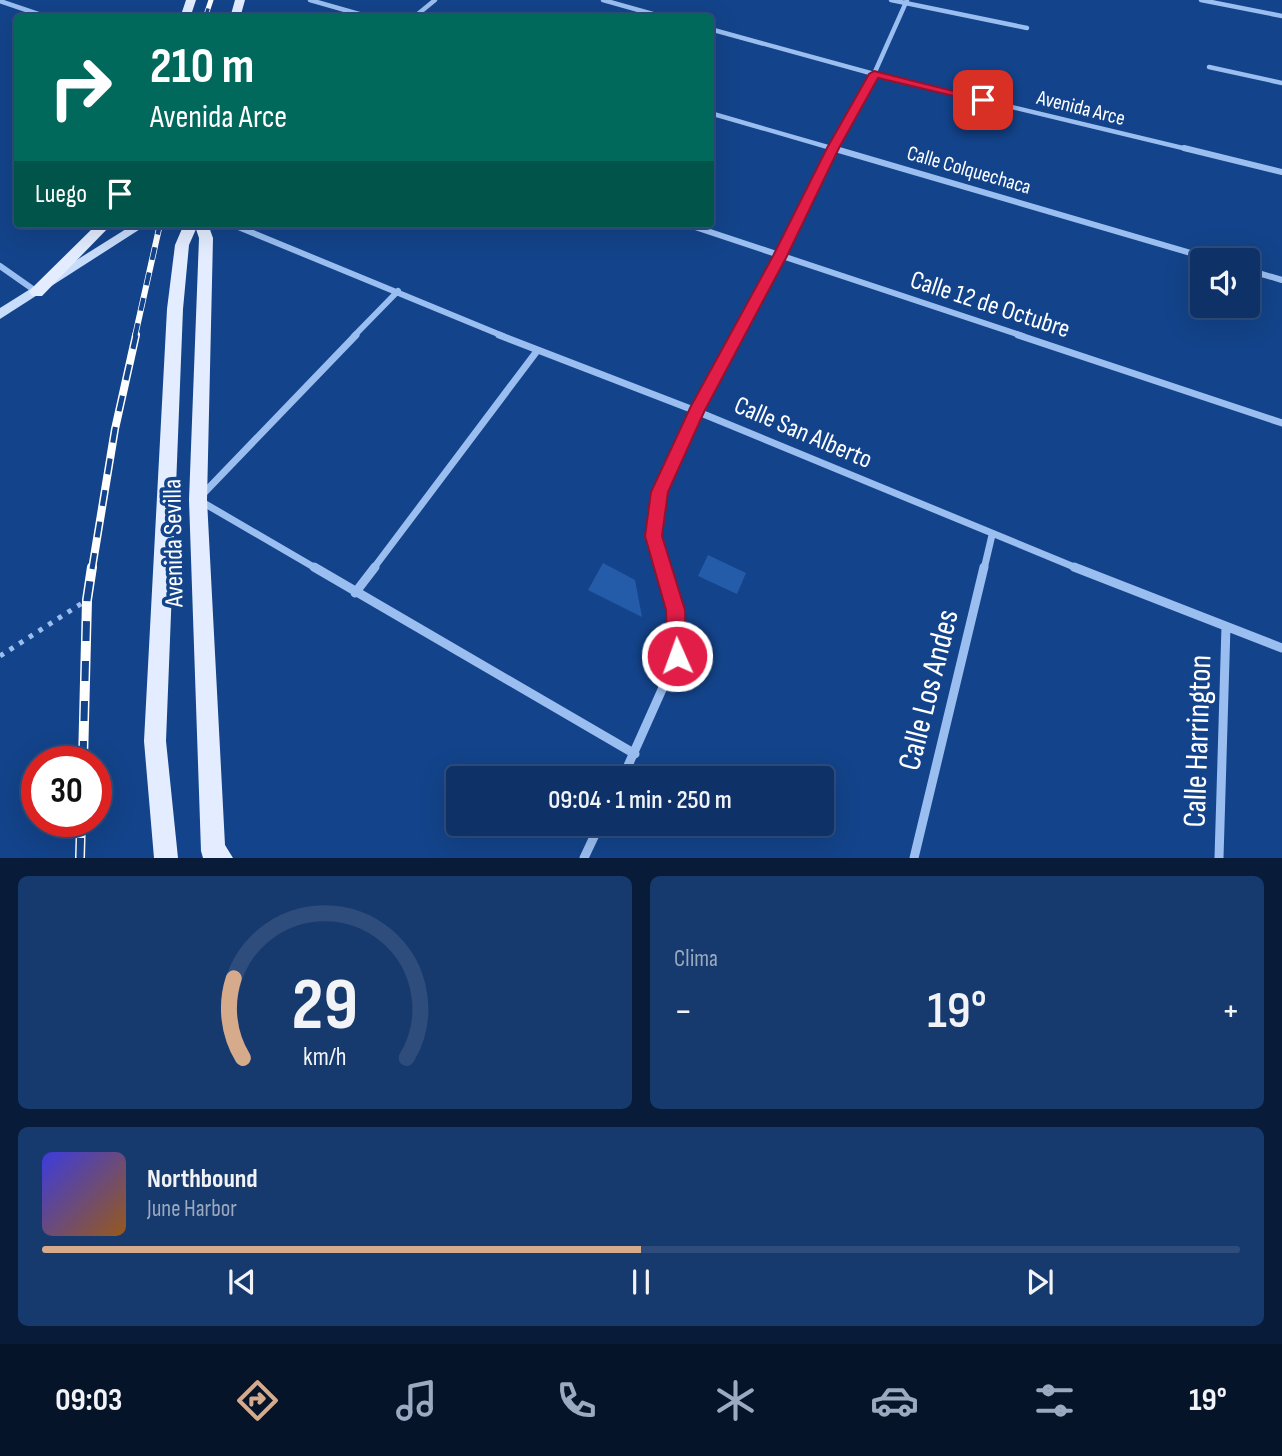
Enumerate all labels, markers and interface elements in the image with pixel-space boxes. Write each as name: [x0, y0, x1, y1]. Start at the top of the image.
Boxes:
text: 210 m: [150, 38, 254, 97]
icon: right: [35, 42, 126, 133]
pin: [953, 70, 1013, 130]
icon: arrive: [964, 81, 1002, 119]
street label: Avenida Arce: [1033, 85, 1128, 131]
text: Avenida Arce: [150, 98, 287, 137]
street label: Calle Colquechaca: [904, 140, 1034, 200]
icon: arrive: [101, 175, 139, 213]
text: Luego: [35, 179, 87, 210]
map controls: [1190, 248, 1260, 318]
button: sound: [1190, 248, 1260, 318]
street label: Calle 12 de Octubre: [906, 265, 1074, 345]
street label: Calle San Alberto: [729, 390, 877, 476]
street label: Avenida Sevilla: [157, 479, 191, 608]
street label: Calle Los Andes: [890, 606, 968, 774]
position arrow: [640, 619, 714, 693]
street label: Calle Harrington: [1175, 654, 1221, 828]
speed limit sign: 30: [21, 746, 112, 837]
text: 09:04 · 1 min · 250 m: [548, 785, 732, 816]
text: Clima: [674, 945, 718, 973]
text: 29: [292, 963, 358, 1051]
text: 19°: [927, 980, 987, 1043]
text: −: [674, 989, 693, 1034]
text: +: [1221, 989, 1240, 1034]
text: km/h: [303, 1042, 347, 1073]
text: Northbound: [147, 1164, 258, 1195]
text: June Harbor: [147, 1195, 237, 1223]
icon: previous: [223, 1263, 261, 1301]
icon: pause: [622, 1263, 660, 1301]
icon: next: [1021, 1263, 1059, 1301]
icon: directions: [233, 1376, 282, 1425]
icon: music: [392, 1376, 441, 1425]
icon: phone: [552, 1376, 601, 1425]
icon: climate: [711, 1376, 760, 1425]
icon: car: [870, 1376, 919, 1425]
icon: filters: [1030, 1376, 1079, 1425]
text: 09:03: [55, 1381, 122, 1420]
text: 19°: [1189, 1381, 1227, 1420]

